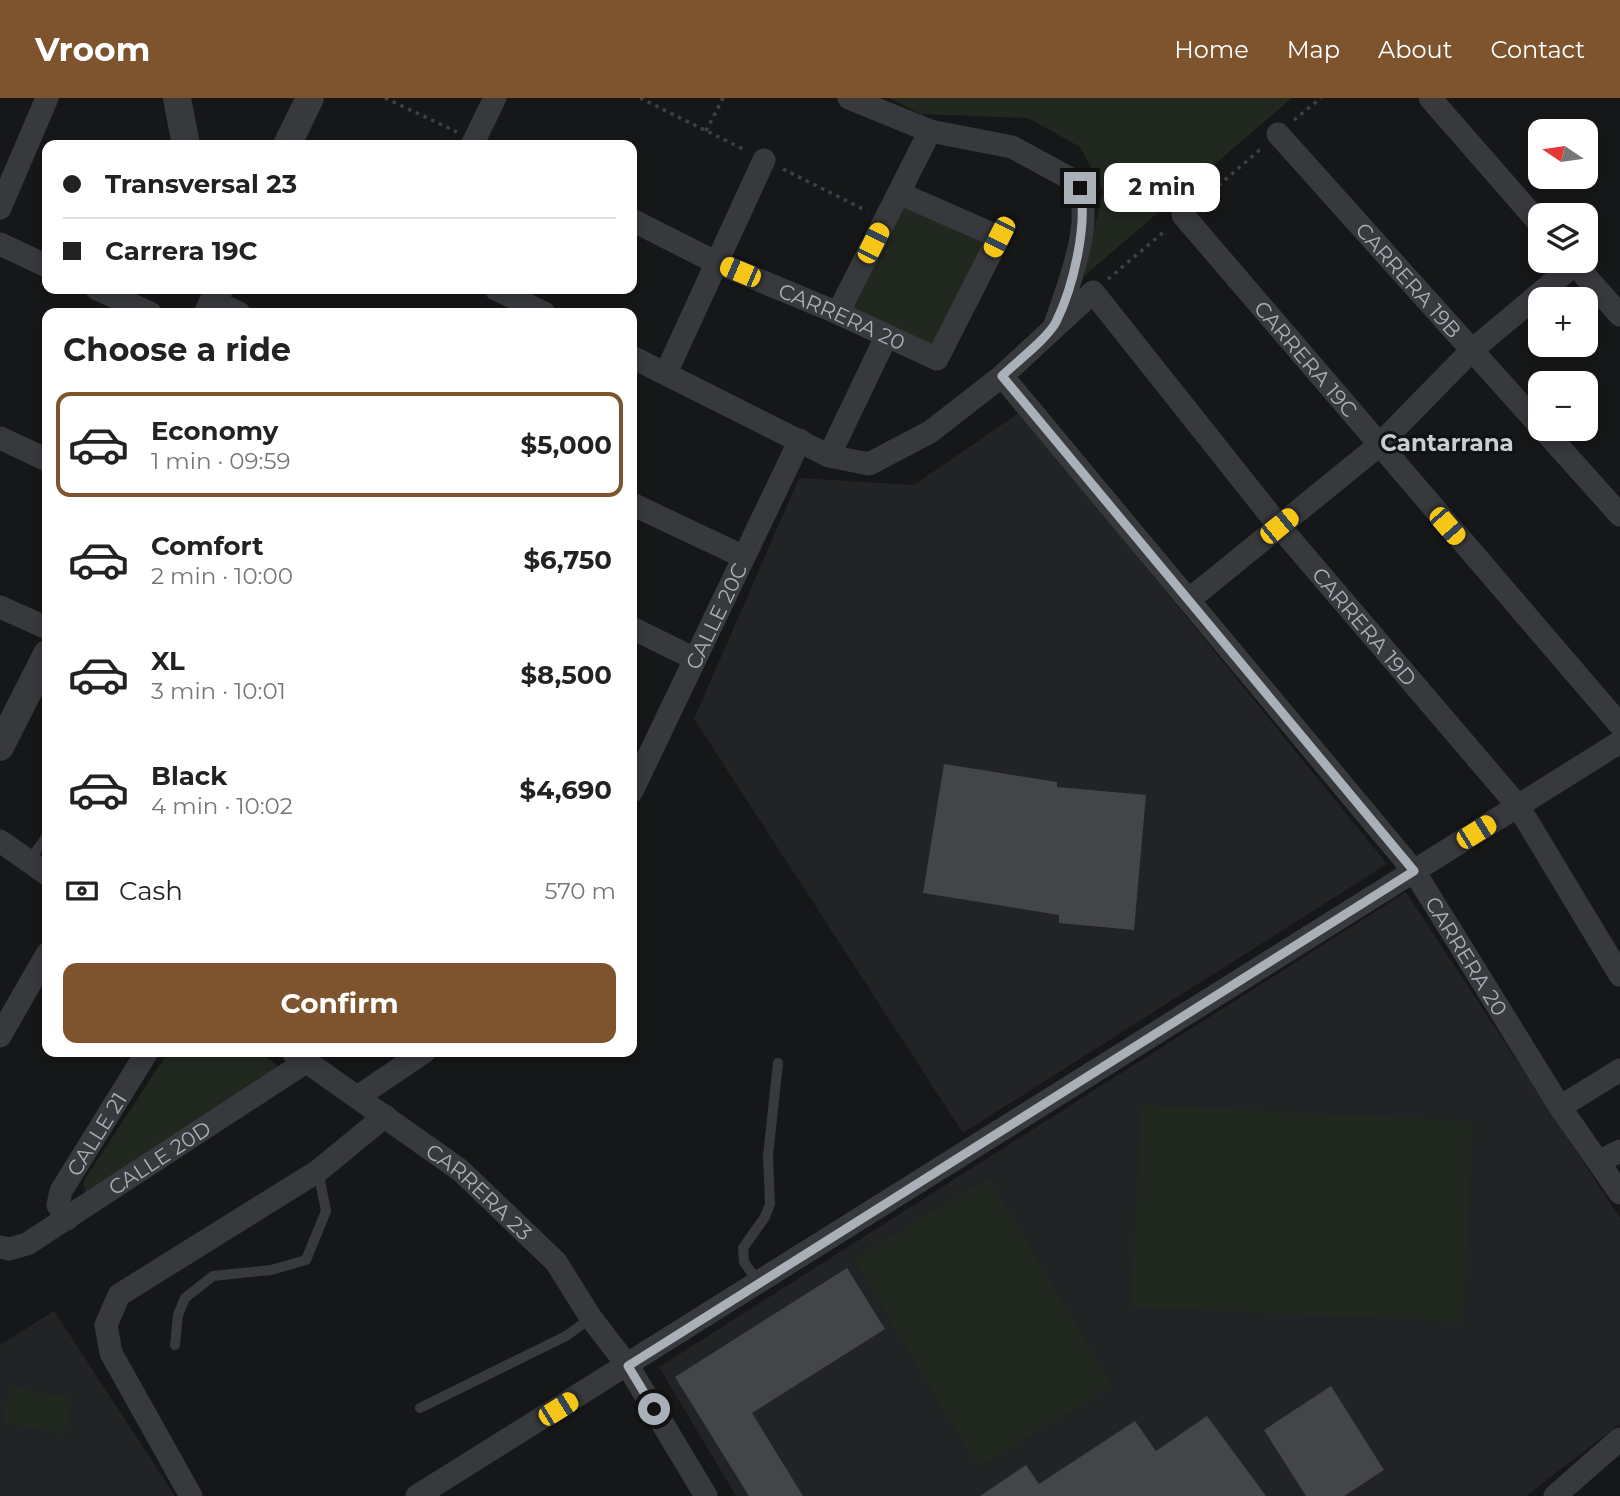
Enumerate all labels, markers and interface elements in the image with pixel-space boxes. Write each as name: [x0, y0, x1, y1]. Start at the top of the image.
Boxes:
text: Vroom: [35, 29, 150, 69]
text: Home: [1174, 35, 1249, 64]
text: Map: [1287, 35, 1340, 64]
text: About: [1378, 35, 1452, 64]
text: Contact: [1490, 35, 1585, 64]
north arrow: [1528, 119, 1598, 189]
map controls: [1528, 119, 1598, 441]
callout: 2 min: [1104, 164, 1220, 212]
text: Transversal 23: [105, 168, 297, 200]
route end: [1064, 172, 1096, 204]
text: 2 min: [1128, 173, 1196, 201]
button: layers: [1528, 203, 1598, 273]
car: [981, 214, 1018, 260]
street label: CARRERA 19B: [1351, 217, 1467, 343]
car: [855, 220, 892, 266]
text: Carrera 19C: [105, 235, 257, 267]
car: [717, 254, 764, 290]
street label: CARRERA 20: [775, 277, 909, 355]
button: +: [1528, 287, 1598, 357]
street label: CARRERA 19C: [1249, 295, 1363, 422]
text: Choose a ride: [63, 330, 291, 369]
button: −: [1528, 371, 1598, 441]
icon: car: [67, 413, 130, 476]
text: Economy: [151, 415, 278, 447]
text: $5,000: [521, 429, 612, 461]
district label: Cantarrana: [1380, 429, 1514, 457]
text: 1 min · 09:59: [151, 447, 290, 475]
car: [1426, 503, 1469, 549]
car: [1257, 505, 1302, 547]
icon: car: [67, 528, 130, 591]
text: Comfort: [151, 530, 263, 562]
text: $6,750: [523, 544, 612, 576]
street label: CALLE 20C: [680, 559, 752, 673]
text: 2 min · 10:00: [151, 562, 293, 590]
street label: CARRERA 19D: [1307, 562, 1422, 691]
icon: car: [67, 643, 130, 706]
text: XL: [151, 645, 185, 677]
text: $8,500: [520, 659, 612, 691]
text: 3 min · 10:01: [151, 677, 286, 705]
icon: car: [67, 758, 130, 821]
text: Black: [151, 760, 227, 792]
text: $4,690: [519, 774, 612, 806]
text: 4 min · 10:02: [151, 792, 293, 820]
car: [1453, 812, 1500, 852]
icon: cash: [63, 872, 101, 910]
text: Cash: [119, 875, 183, 907]
text: 570 m: [545, 877, 616, 905]
street label: CARRERA 20: [1420, 892, 1513, 1020]
button: Confirm: [63, 963, 616, 1043]
street label: CALLE 21: [61, 1088, 131, 1180]
street label: CALLE 20D: [104, 1115, 215, 1200]
street label: CARRERA 23: [422, 1138, 537, 1245]
car: [535, 1389, 582, 1429]
route start: [638, 1393, 670, 1425]

